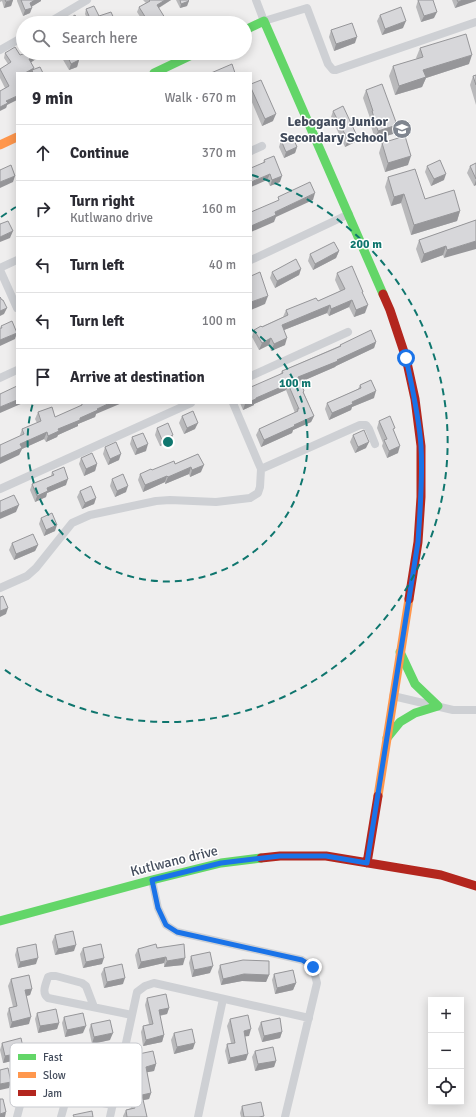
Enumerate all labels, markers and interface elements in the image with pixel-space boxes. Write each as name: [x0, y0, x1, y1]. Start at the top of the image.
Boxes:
search box: [16, 16, 252, 60]
icon: search: [30, 27, 52, 49]
text: Search here: [62, 29, 138, 47]
text: 9 min: [32, 88, 73, 109]
text: Walk · 670 m: [165, 90, 236, 106]
place label: Lebogang Junior Secondary School: [280, 113, 389, 146]
school or university icon: Lebogang Junior Secondary School: [391, 118, 413, 140]
icon: ahead: [32, 142, 54, 164]
text: Continue: [70, 144, 129, 162]
text: 370 m: [202, 145, 236, 161]
text: Turn right: [70, 192, 135, 210]
icon: right: [32, 198, 54, 220]
text: 160 m: [202, 201, 236, 217]
text: Kutlwano drive: [70, 210, 153, 226]
text: 200 m: [350, 237, 382, 252]
icon: left: [32, 254, 54, 276]
text: Turn left: [70, 256, 124, 274]
text: 40 m: [209, 257, 236, 273]
icon: left: [32, 310, 54, 332]
text: Turn left: [70, 312, 124, 330]
text: 100 m: [202, 313, 236, 329]
route start: [397, 349, 415, 367]
icon: arrive: [32, 366, 54, 388]
text: Arrive at destination: [70, 368, 205, 386]
text: 100 m: [279, 376, 311, 391]
centre of rings: [161, 435, 175, 449]
street label: Kutlwano drive: [129, 842, 219, 880]
route end: [304, 958, 322, 976]
map controls: [428, 997, 464, 1105]
button: +: [428, 997, 464, 1033]
button: −: [428, 1033, 464, 1069]
legend: [10, 1043, 142, 1107]
text: Fast: [43, 1051, 63, 1064]
text: Slow: [43, 1069, 66, 1082]
button: locate: [428, 1069, 464, 1105]
text: Jam: [43, 1087, 62, 1100]

